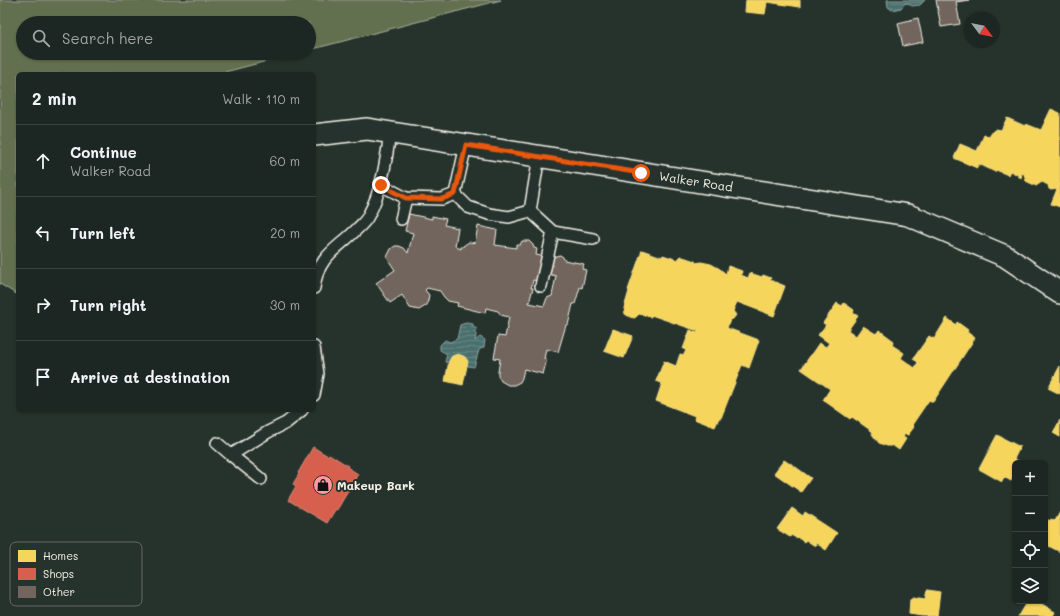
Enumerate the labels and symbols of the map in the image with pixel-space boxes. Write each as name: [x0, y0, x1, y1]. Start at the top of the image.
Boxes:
north arrow: [964, 12, 1000, 48]
route start: [632, 164, 650, 182]
street label: Walker Road: [658, 167, 734, 195]
route end: [372, 176, 390, 194]
shop icon: Makeup Bark: [312, 474, 334, 496]
place label: Makeup Bark: [337, 477, 415, 493]
legend: [10, 542, 142, 606]
text: Homes: [43, 548, 78, 563]
text: Shops: [43, 566, 74, 581]
text: Other: [43, 584, 75, 599]

